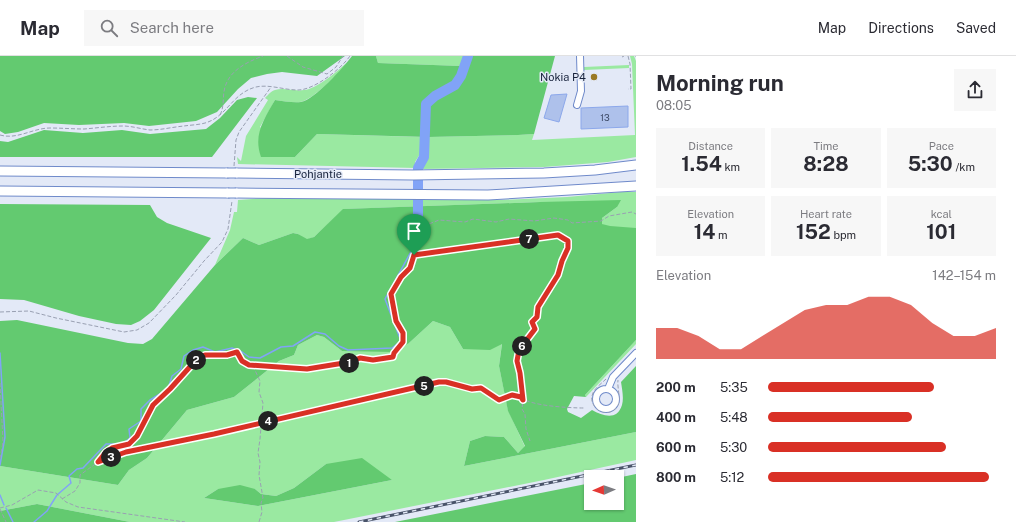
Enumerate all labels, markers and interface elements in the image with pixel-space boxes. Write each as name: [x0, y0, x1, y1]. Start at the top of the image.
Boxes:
search box: [84, 10, 364, 46]
text: Map: [20, 17, 60, 39]
icon: search: [98, 17, 120, 39]
text: Search here: [130, 19, 214, 36]
text: Map: [818, 20, 846, 36]
text: Directions: [868, 20, 934, 36]
text: Saved: [956, 20, 996, 36]
button: share: [954, 69, 996, 111]
text: Morning run: [656, 70, 784, 96]
place label: Nokia P4: [540, 71, 586, 83]
marker: Nokia P4: [589, 72, 599, 82]
text: 08:05: [656, 98, 692, 113]
house number: 13: [600, 112, 610, 123]
text: Distance: [688, 140, 733, 152]
text: Time: [813, 140, 839, 152]
text: Pace: [929, 140, 954, 152]
text: 1.54: [681, 152, 722, 176]
text: 8:28: [803, 152, 849, 176]
text: 5:30: [908, 152, 953, 176]
text: km: [722, 161, 740, 173]
text: /km: [953, 161, 975, 173]
street label: Pohjantie: [294, 168, 342, 180]
text: Elevation: [687, 208, 734, 220]
text: Heart rate: [800, 208, 852, 220]
text: kcal: [931, 208, 952, 220]
pin: [397, 214, 431, 255]
icon: arrive: [403, 220, 425, 242]
text: 14: [694, 220, 715, 244]
text: 152: [796, 220, 831, 244]
text: 101: [926, 220, 956, 244]
pin: 7: [519, 229, 539, 249]
text: m: [715, 229, 728, 241]
text: bpm: [831, 229, 856, 241]
text: 7: [526, 233, 532, 245]
text: Elevation: [656, 268, 711, 283]
text: 142–154 m: [932, 268, 996, 283]
pin: 6: [512, 336, 532, 356]
text: 6: [518, 340, 526, 352]
pin: 2: [186, 350, 206, 370]
pin: 1: [339, 353, 359, 373]
text: 2: [193, 354, 200, 366]
text: 1: [347, 357, 351, 369]
pin: 5: [414, 376, 434, 396]
text: 5: [420, 380, 428, 392]
text: 200 m: [656, 380, 696, 395]
text: 5:35: [720, 380, 748, 395]
text: 400 m: [656, 410, 696, 425]
text: 5:48: [720, 410, 748, 425]
pin: 4: [258, 411, 278, 431]
text: 4: [264, 415, 272, 427]
text: 600 m: [656, 440, 696, 455]
text: 5:30: [720, 440, 747, 455]
pin: 3: [101, 447, 121, 467]
text: 3: [107, 451, 115, 463]
north arrow: [584, 470, 624, 510]
map controls: [584, 470, 624, 510]
text: 800 m: [656, 470, 696, 485]
text: 5:12: [720, 470, 744, 485]

